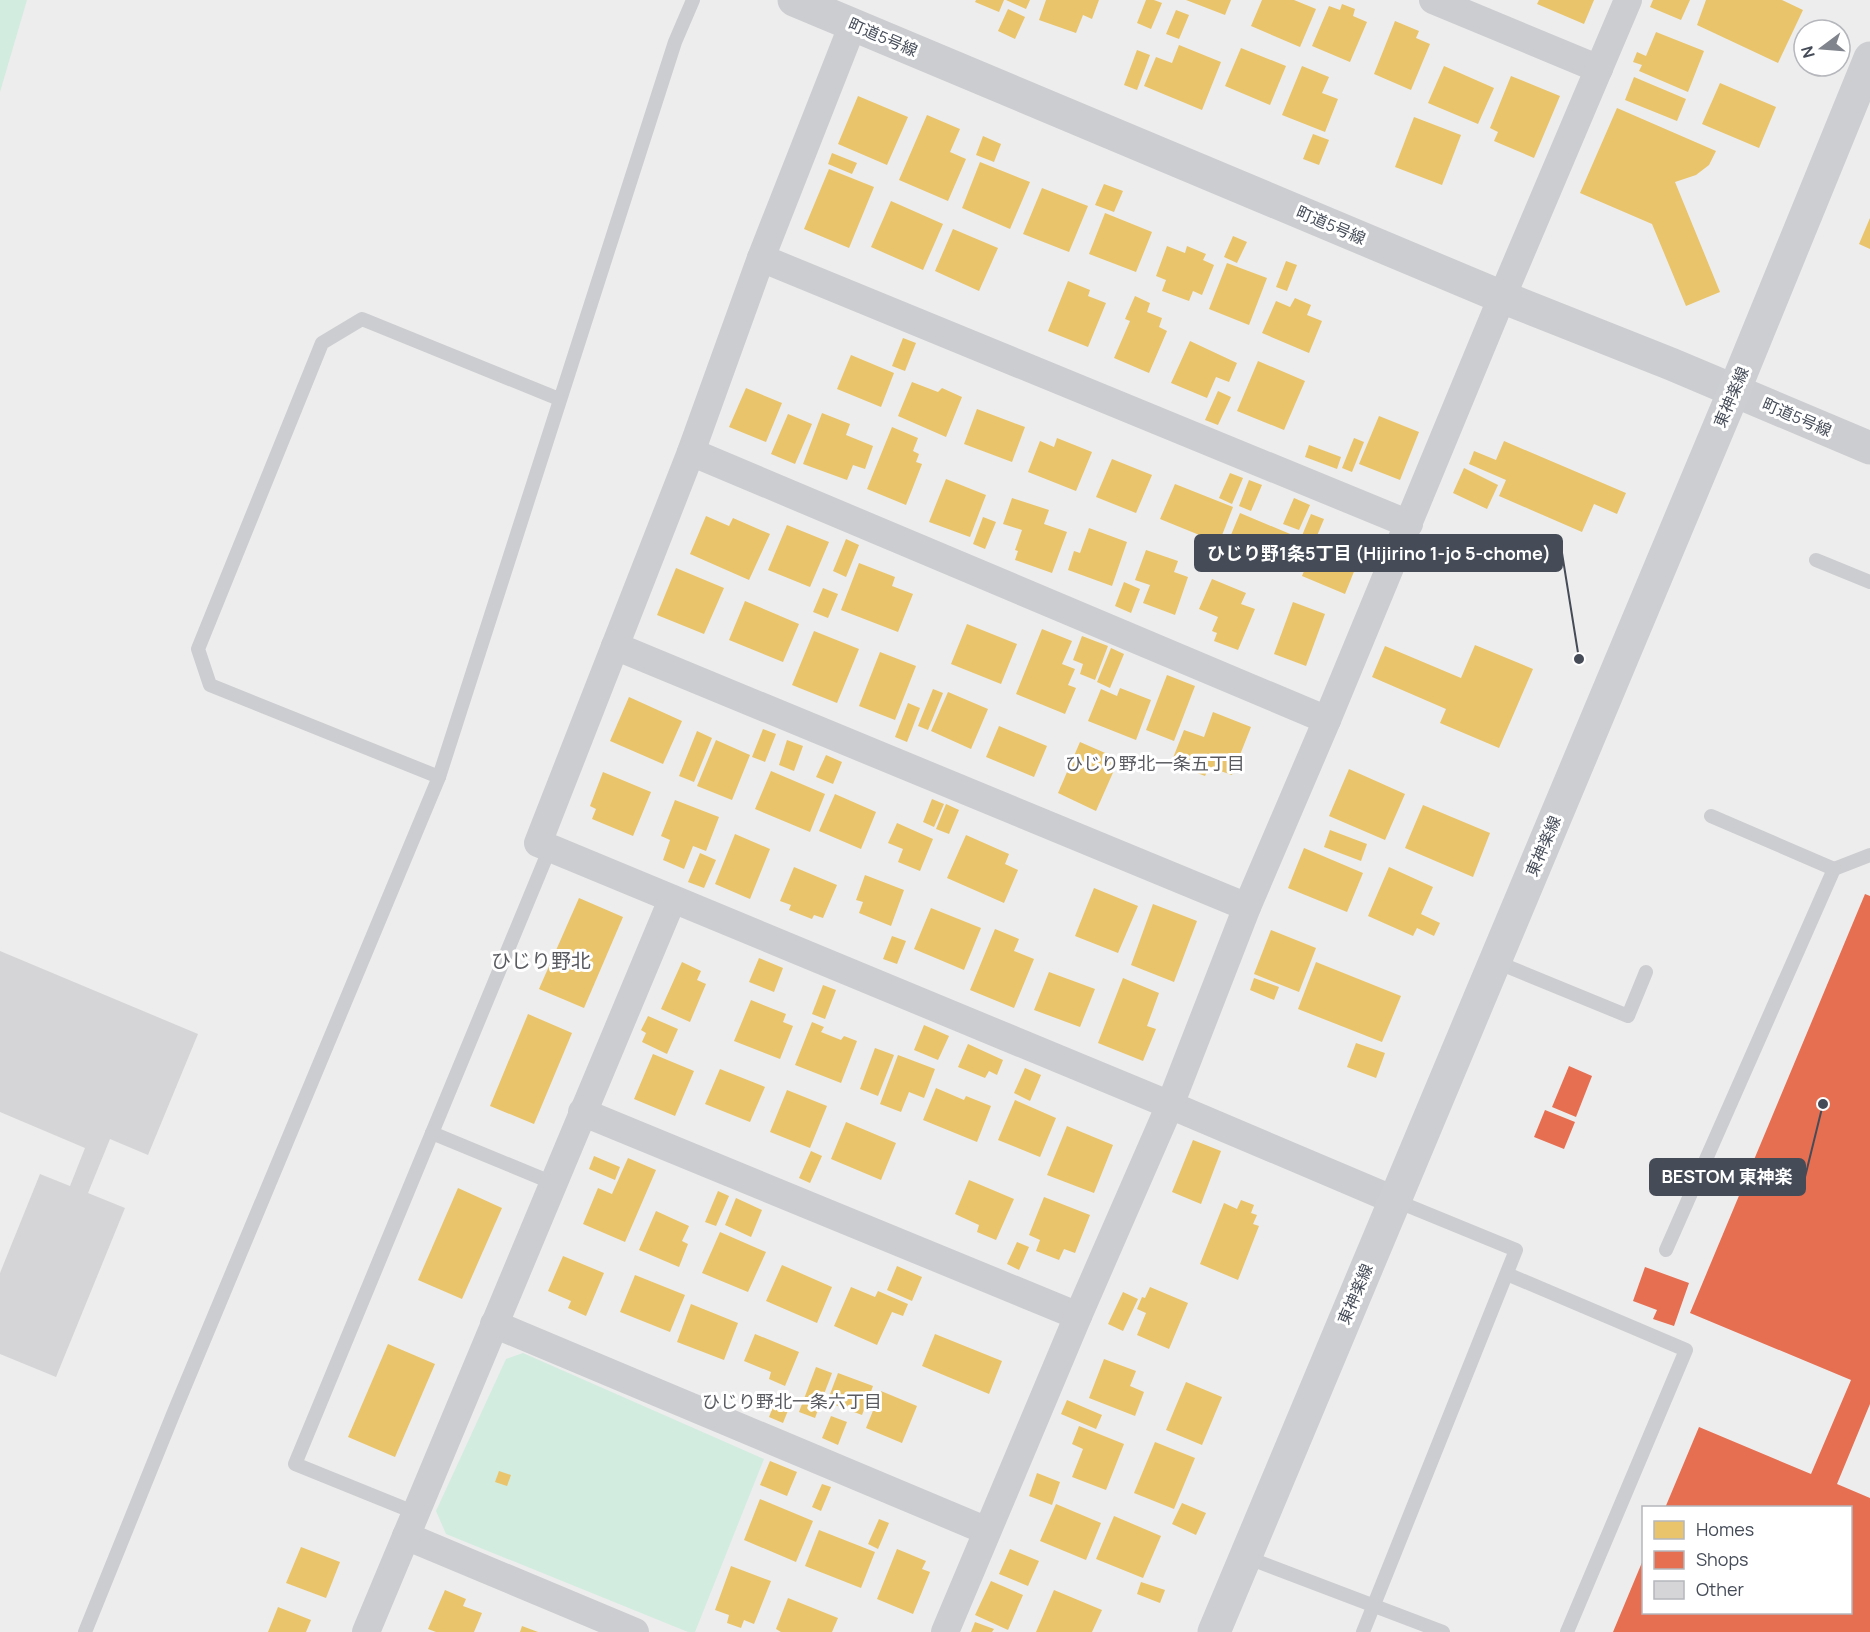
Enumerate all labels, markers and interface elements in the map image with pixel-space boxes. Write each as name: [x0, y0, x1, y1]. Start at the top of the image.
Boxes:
street label: 町道5号線: [845, 13, 921, 61]
north arrow: [1792, 18, 1852, 78]
text: N: [1795, 44, 1820, 61]
street label: 町道5号線: [1293, 201, 1369, 249]
street label: 東神楽線: [1708, 363, 1754, 431]
street label: 町道5号線: [1759, 393, 1835, 441]
callout: ひじり野1条5丁目 (Hijirino 1-jo 5-chome): [1195, 535, 1562, 571]
text: ひじり野1条5丁目 (Hijirino 1-jo 5-chome): [1207, 541, 1551, 565]
district label: ひじり野北一条五丁目: [1065, 751, 1245, 775]
street label: 東神楽線: [1520, 812, 1566, 880]
district label: ひじり野北: [491, 947, 591, 974]
callout: BESTOM 東神楽: [1650, 1159, 1805, 1195]
text: BESTOM 東神楽: [1661, 1164, 1793, 1188]
street label: 東神楽線: [1332, 1260, 1378, 1328]
district label: ひじり野北一条六丁目: [702, 1389, 882, 1413]
legend: [1642, 1506, 1852, 1614]
text: Homes: [1696, 1517, 1754, 1541]
text: Shops: [1696, 1547, 1748, 1571]
text: Other: [1696, 1577, 1744, 1601]

